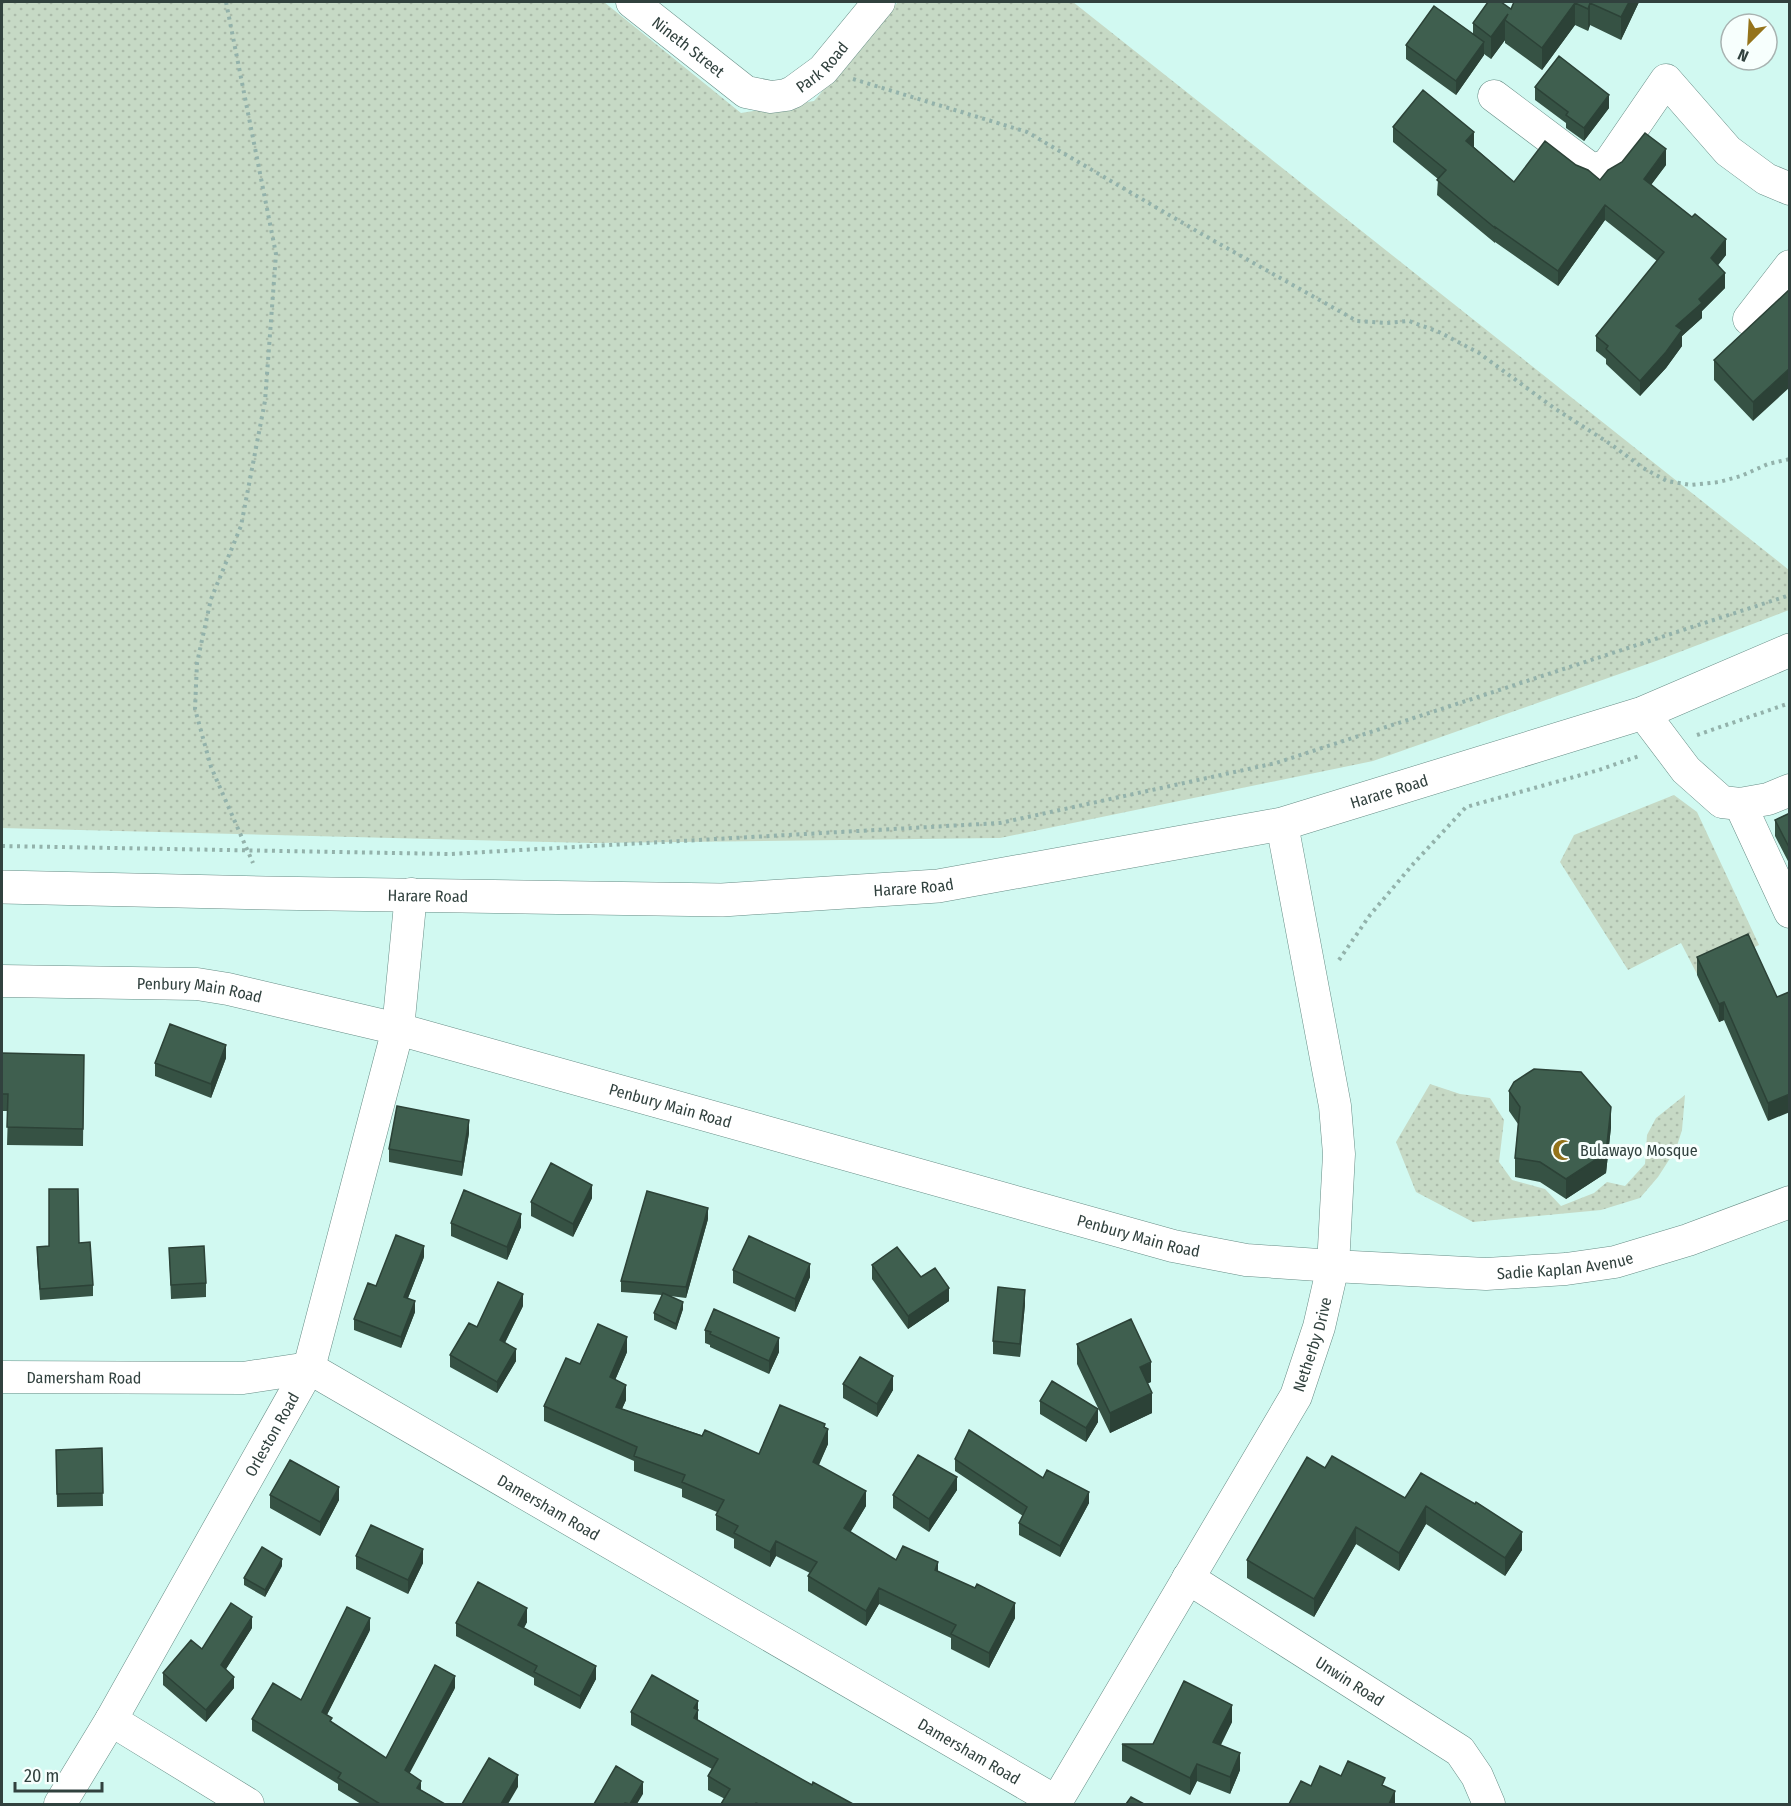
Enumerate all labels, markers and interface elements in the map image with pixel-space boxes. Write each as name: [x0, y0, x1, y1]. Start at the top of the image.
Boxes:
north arrow: [1719, 12, 1779, 72]
street label: Nineth Street: [648, 13, 729, 82]
street label: Park Road: [792, 38, 852, 97]
text: N: [1735, 45, 1751, 66]
street label: Harare Road: [1348, 771, 1430, 813]
street label: Harare Road: [873, 874, 955, 900]
street label: Harare Road: [388, 886, 468, 906]
street label: Penbury Main Road: [137, 974, 264, 1007]
street label: Penbury Main Road: [607, 1080, 734, 1132]
mosque icon: Bulawayo Mosque: [1551, 1138, 1575, 1162]
place label: Bulawayo Mosque: [1580, 1141, 1698, 1160]
street label: Penbury Main Road: [1075, 1211, 1201, 1261]
street label: Sadie Kaplan Avenue: [1496, 1248, 1635, 1283]
street label: Netherby Drive: [1289, 1295, 1336, 1394]
street label: Damersham Road: [26, 1368, 142, 1388]
street label: Orleston Road: [241, 1389, 303, 1480]
street label: Damersham Road: [494, 1471, 603, 1545]
street label: Unwin Road: [1312, 1653, 1388, 1710]
street label: Damersham Road: [914, 1714, 1023, 1789]
scale bar: [15, 1755, 102, 1793]
text: 20 m: [24, 1765, 59, 1787]

